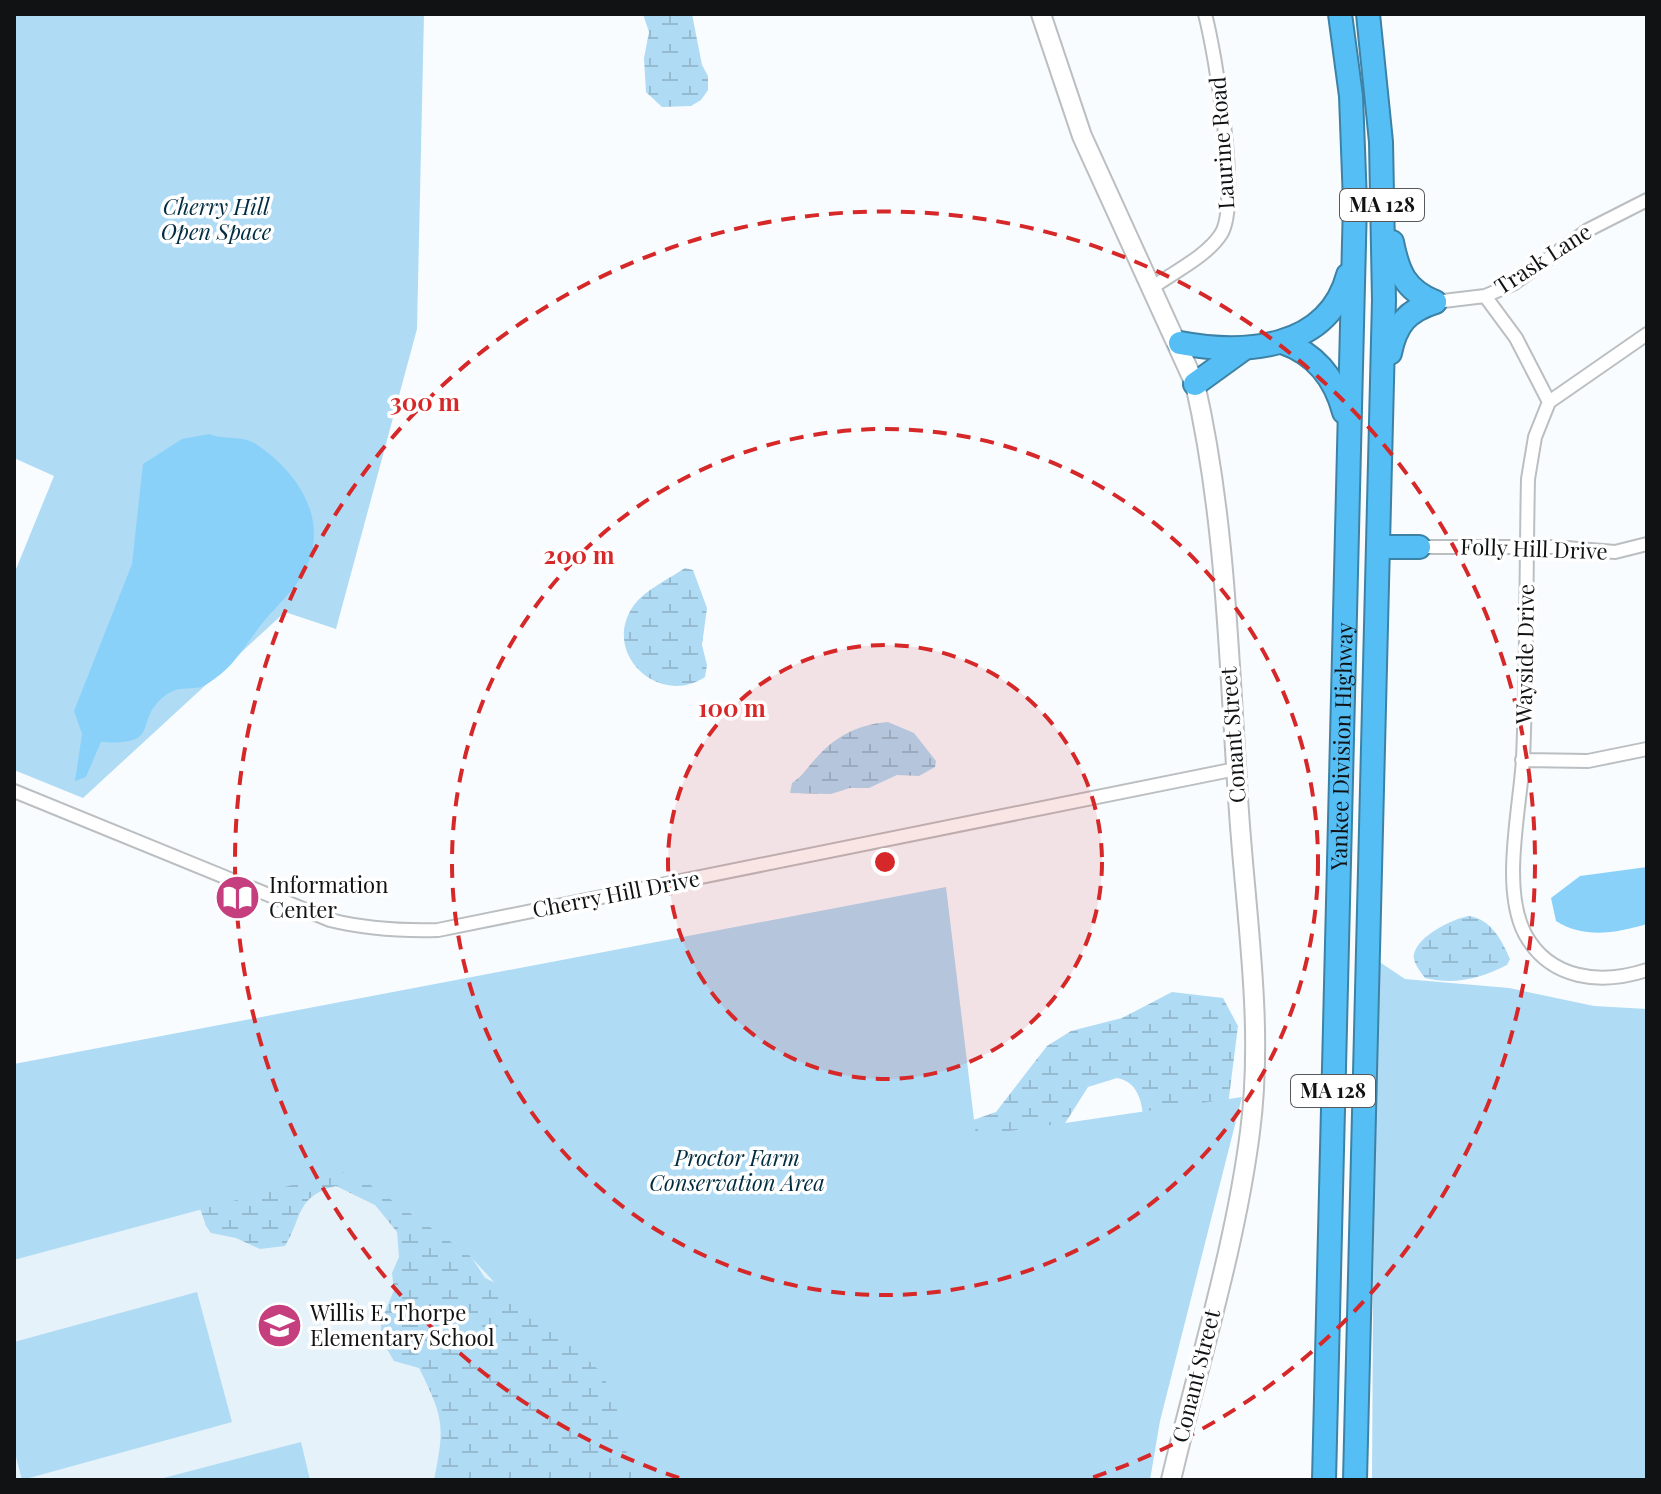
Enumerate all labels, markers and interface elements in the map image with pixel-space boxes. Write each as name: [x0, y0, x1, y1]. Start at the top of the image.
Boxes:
street label: Laurine Road: [1201, 76, 1241, 210]
road number: MA 128: [1340, 189, 1424, 221]
park label: Cherry Hill Open Space: [161, 191, 272, 246]
street label: Trask Lane: [1488, 216, 1597, 301]
text: 300 m: [390, 385, 460, 417]
street label: Folly Hill Drive: [1460, 530, 1608, 566]
text: 200 m: [544, 538, 615, 570]
street label: Wayside Drive: [1508, 584, 1540, 725]
street label: Yankee Division Highway: [1323, 622, 1359, 871]
street label: Conant Street: [1212, 665, 1252, 804]
text: 100 m: [698, 691, 766, 723]
centre of rings: [871, 848, 899, 876]
street label: Cherry Hill Drive: [530, 862, 702, 924]
place label: Information Center: [269, 869, 388, 924]
library icon: Information Center: [214, 874, 262, 922]
road number: MA 128: [1291, 1075, 1375, 1107]
park label: Proctor Farm Conservation Area: [649, 1142, 825, 1197]
place label: Willis E. Thorpe Elementary School: [309, 1297, 495, 1352]
school or university icon: Willis E. Thorpe Elementary School: [255, 1302, 303, 1350]
street label: Conant Street: [1164, 1305, 1226, 1446]

